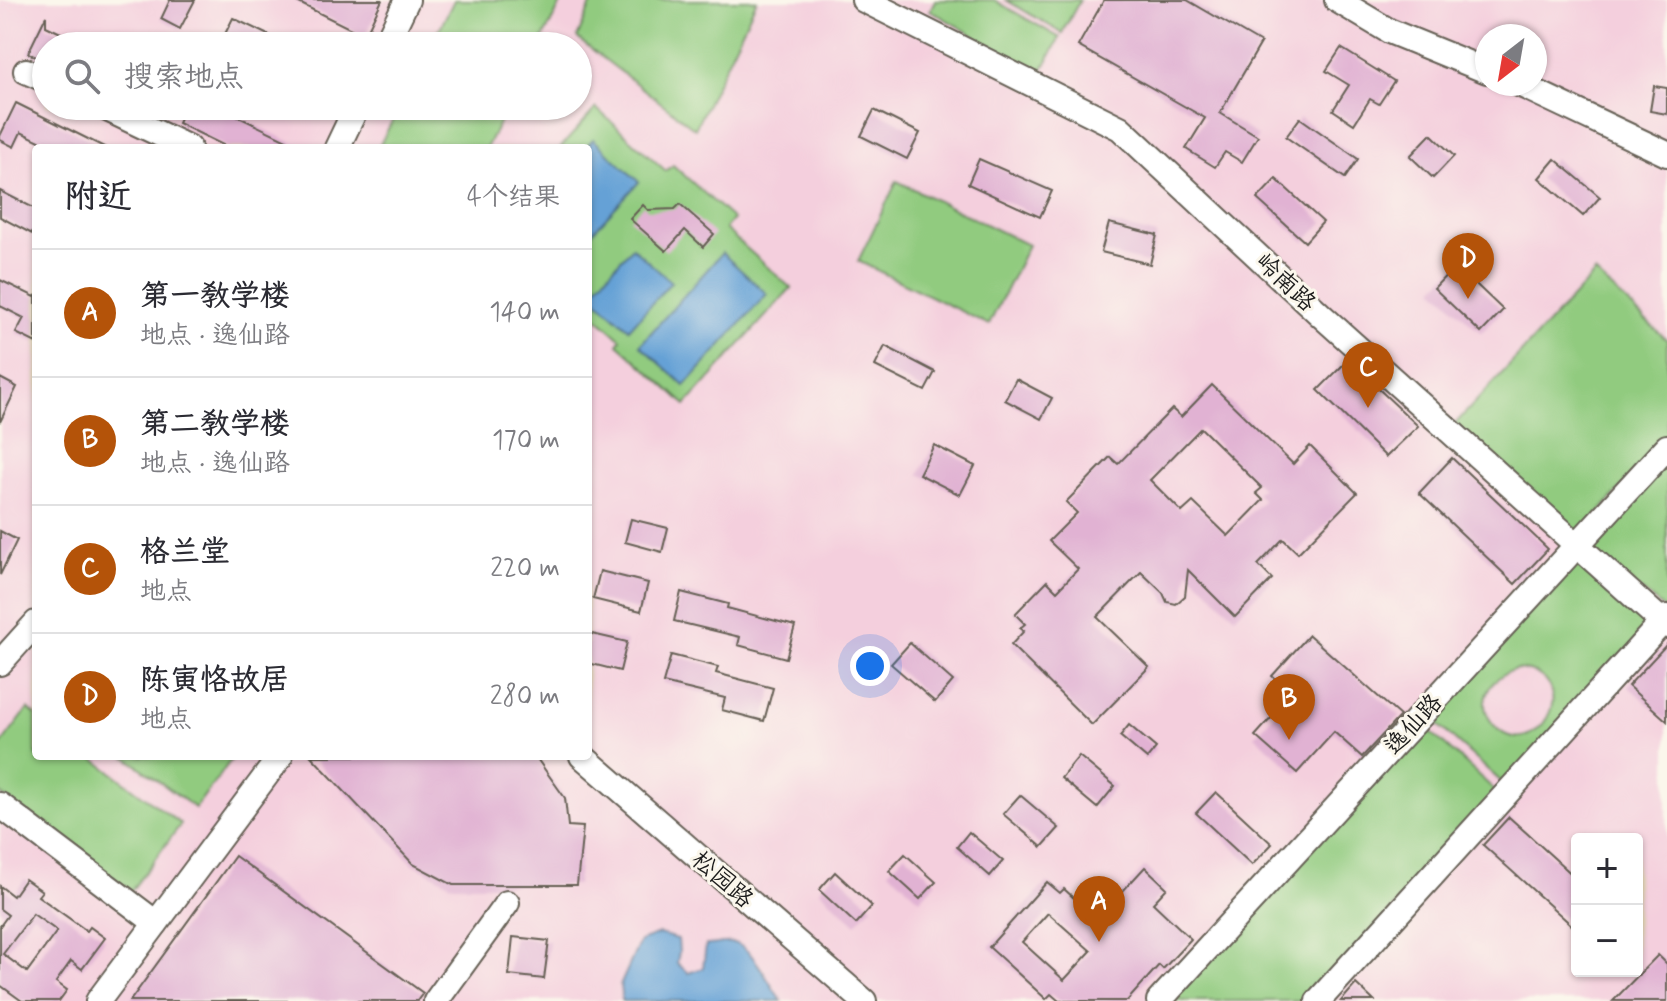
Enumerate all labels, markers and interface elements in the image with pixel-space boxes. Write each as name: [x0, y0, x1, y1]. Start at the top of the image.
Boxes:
north arrow: [1475, 24, 1547, 96]
search box: [32, 32, 592, 120]
icon: search: [60, 54, 104, 98]
text: 搜索地点: [124, 58, 244, 97]
text: 附近: [64, 175, 132, 220]
text: 4个结果: [467, 181, 560, 215]
pin: D: [1442, 233, 1494, 299]
street label: 岭南路: [1248, 247, 1322, 319]
text: 第一教学楼: [140, 277, 290, 316]
text: A: [81, 296, 99, 330]
text: 140 m: [489, 296, 560, 330]
text: 地点 · 逸仙路: [140, 319, 290, 353]
pin: C: [1342, 342, 1394, 408]
text: 第二教学楼: [140, 405, 290, 444]
text: B: [82, 424, 98, 458]
text: 170 m: [492, 424, 560, 458]
text: 地点 · 逸仙路: [140, 447, 290, 481]
text: 格兰堂: [140, 533, 230, 572]
text: C: [81, 552, 99, 586]
text: 220 m: [490, 552, 560, 586]
text: 地点: [140, 575, 192, 609]
your location: [850, 646, 890, 686]
text: 陈寅恪故居: [140, 661, 290, 700]
pin: B: [1263, 674, 1315, 740]
text: D: [81, 680, 99, 714]
text: 280 m: [490, 680, 560, 714]
street label: 逸仙路: [1379, 688, 1450, 762]
text: 地点: [140, 703, 192, 737]
map controls: [1571, 833, 1643, 977]
button: +: [1571, 833, 1643, 905]
street label: 松园路: [685, 845, 759, 915]
pin: A: [1073, 876, 1125, 942]
button: −: [1571, 905, 1643, 977]

